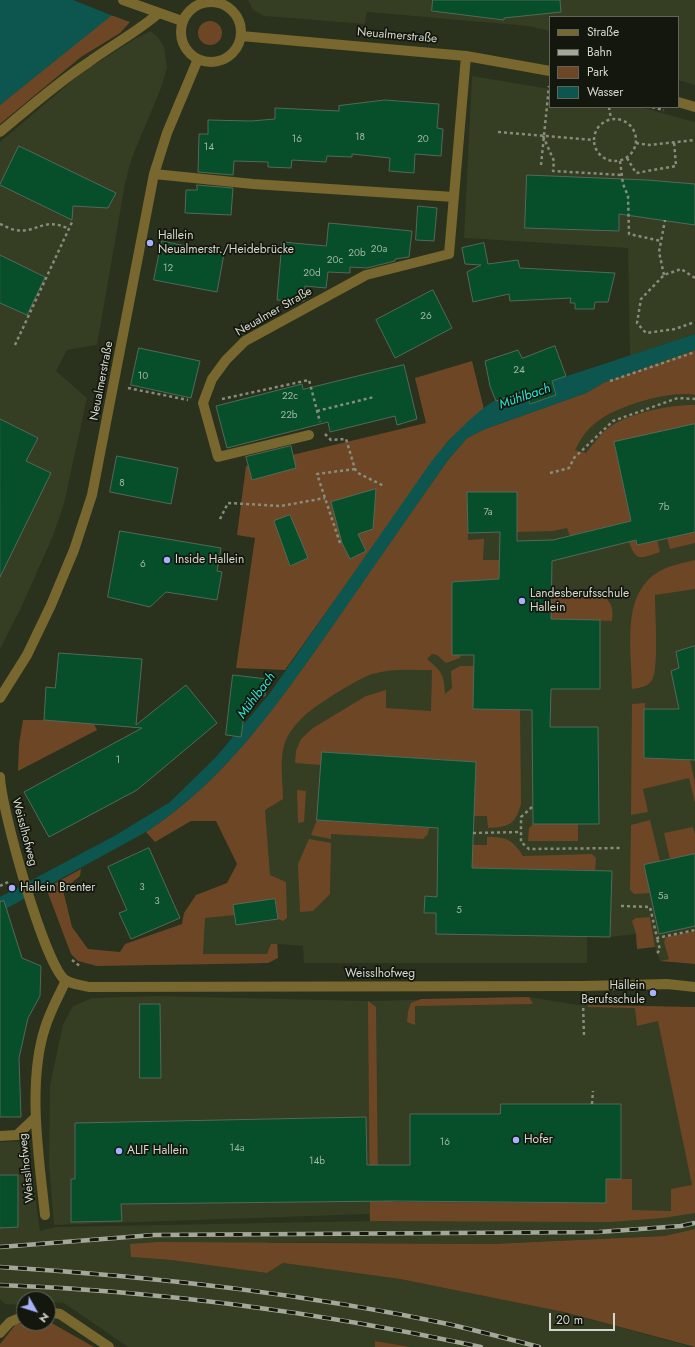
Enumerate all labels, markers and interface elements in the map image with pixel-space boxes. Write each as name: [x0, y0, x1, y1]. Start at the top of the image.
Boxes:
legend: [549, 16, 679, 108]
text: Straße: [587, 23, 619, 41]
street label: Neualmerstraße: [356, 25, 438, 47]
text: Bahn: [587, 43, 612, 61]
text: Park: [587, 63, 608, 81]
text: Wasser: [587, 83, 623, 101]
house number: 18: [355, 132, 365, 144]
house number: 16: [292, 134, 302, 146]
house number: 20: [417, 134, 429, 146]
house number: 14: [204, 142, 214, 154]
place label: Hallein Neualmerstr./Heidebrücke: [158, 229, 294, 257]
marker: Hallein Neualmerstr./Heidebrücke: [145, 238, 155, 248]
house number: 20a: [371, 244, 387, 256]
house number: 20b: [348, 248, 366, 260]
house number: 20c: [327, 255, 343, 267]
house number: 12: [163, 263, 173, 275]
house number: 20d: [303, 268, 321, 280]
street label: Neualmer Straße: [233, 284, 315, 340]
house number: 26: [420, 311, 432, 323]
street label: Neualmerstraße: [87, 340, 117, 422]
house number: 24: [513, 365, 525, 377]
house number: 10: [138, 371, 148, 383]
water label: Mühlbach: [497, 381, 553, 413]
house number: 22c: [282, 391, 298, 403]
house number: 22b: [280, 410, 298, 422]
house number: 8: [119, 478, 125, 490]
house number: 7b: [659, 502, 669, 514]
house number: 7a: [483, 507, 493, 519]
place label: Inside Hallein: [175, 553, 244, 567]
marker: Inside Hallein: [162, 555, 172, 565]
house number: 6: [140, 559, 146, 571]
place label: Landesberufsschule Hallein: [530, 587, 629, 615]
marker: Landesberufsschule Hallein: [517, 596, 527, 606]
water label: Mühlbach: [235, 670, 279, 722]
house number: 1: [116, 755, 120, 767]
street label: Weisslhofweg: [8, 796, 40, 868]
place label: Hallein Brenter: [20, 881, 95, 895]
house number: 3: [139, 882, 145, 894]
marker: Hallein Brenter: [7, 883, 17, 893]
house number: 5a: [658, 891, 668, 903]
house number: 3: [154, 896, 160, 908]
house number: 5: [456, 905, 462, 917]
street label: Weisslhofweg: [345, 967, 415, 981]
place label: Hallein Berufsschule: [581, 979, 645, 1007]
marker: Hallein Berufsschule: [648, 988, 658, 998]
street label: Weisslhofweg: [16, 1132, 38, 1204]
place label: Hofer: [524, 1133, 553, 1147]
marker: Hofer: [511, 1135, 521, 1145]
house number: 16: [440, 1137, 450, 1149]
house number: 14a: [229, 1143, 245, 1155]
place label: ALIF Hallein: [127, 1144, 188, 1158]
marker: ALIF Hallein: [114, 1146, 124, 1156]
house number: 14b: [309, 1156, 325, 1168]
north arrow: [16, 1291, 56, 1331]
scale bar: [551, 1305, 617, 1331]
text: N: [36, 1309, 54, 1326]
text: 20 m: [556, 1311, 583, 1329]

